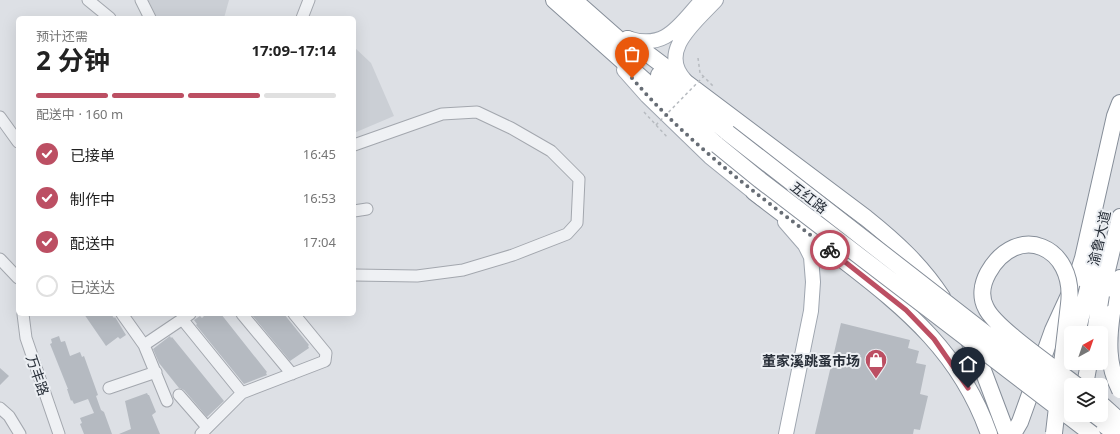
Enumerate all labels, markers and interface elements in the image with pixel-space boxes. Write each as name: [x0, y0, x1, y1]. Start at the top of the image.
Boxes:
text: 预计还需: [36, 27, 88, 45]
pin: [615, 37, 649, 78]
text: 17:09–17:14: [251, 40, 336, 60]
text: 2 分钟: [36, 42, 110, 78]
icon: bag: [621, 43, 643, 65]
text: 配送中 · 160 m: [36, 105, 123, 123]
icon: check: [36, 143, 58, 165]
text: 已接单: [70, 145, 115, 165]
text: 16:45: [303, 145, 336, 163]
street label: 五红路: [787, 177, 831, 217]
icon: check: [36, 187, 58, 209]
text: 制作中: [70, 189, 115, 209]
text: 16:53: [303, 189, 336, 207]
street label: 渝鲁大道: [1083, 209, 1115, 267]
courier: [810, 230, 850, 270]
icon: check: [36, 231, 58, 253]
text: 配送中: [70, 233, 115, 253]
text: 17:04: [303, 233, 336, 251]
icon: bike: [819, 239, 841, 261]
text: 已送达: [70, 277, 115, 297]
north arrow: [1064, 326, 1108, 370]
map controls: [1064, 326, 1108, 422]
shop icon: 董家溪跳蚤市场: [863, 347, 889, 380]
pin: [951, 347, 985, 388]
place label: 董家溪跳蚤市场: [762, 351, 860, 370]
street label: 万丰路: [22, 352, 54, 398]
icon: home: [957, 353, 979, 375]
button: layers: [1064, 378, 1108, 422]

